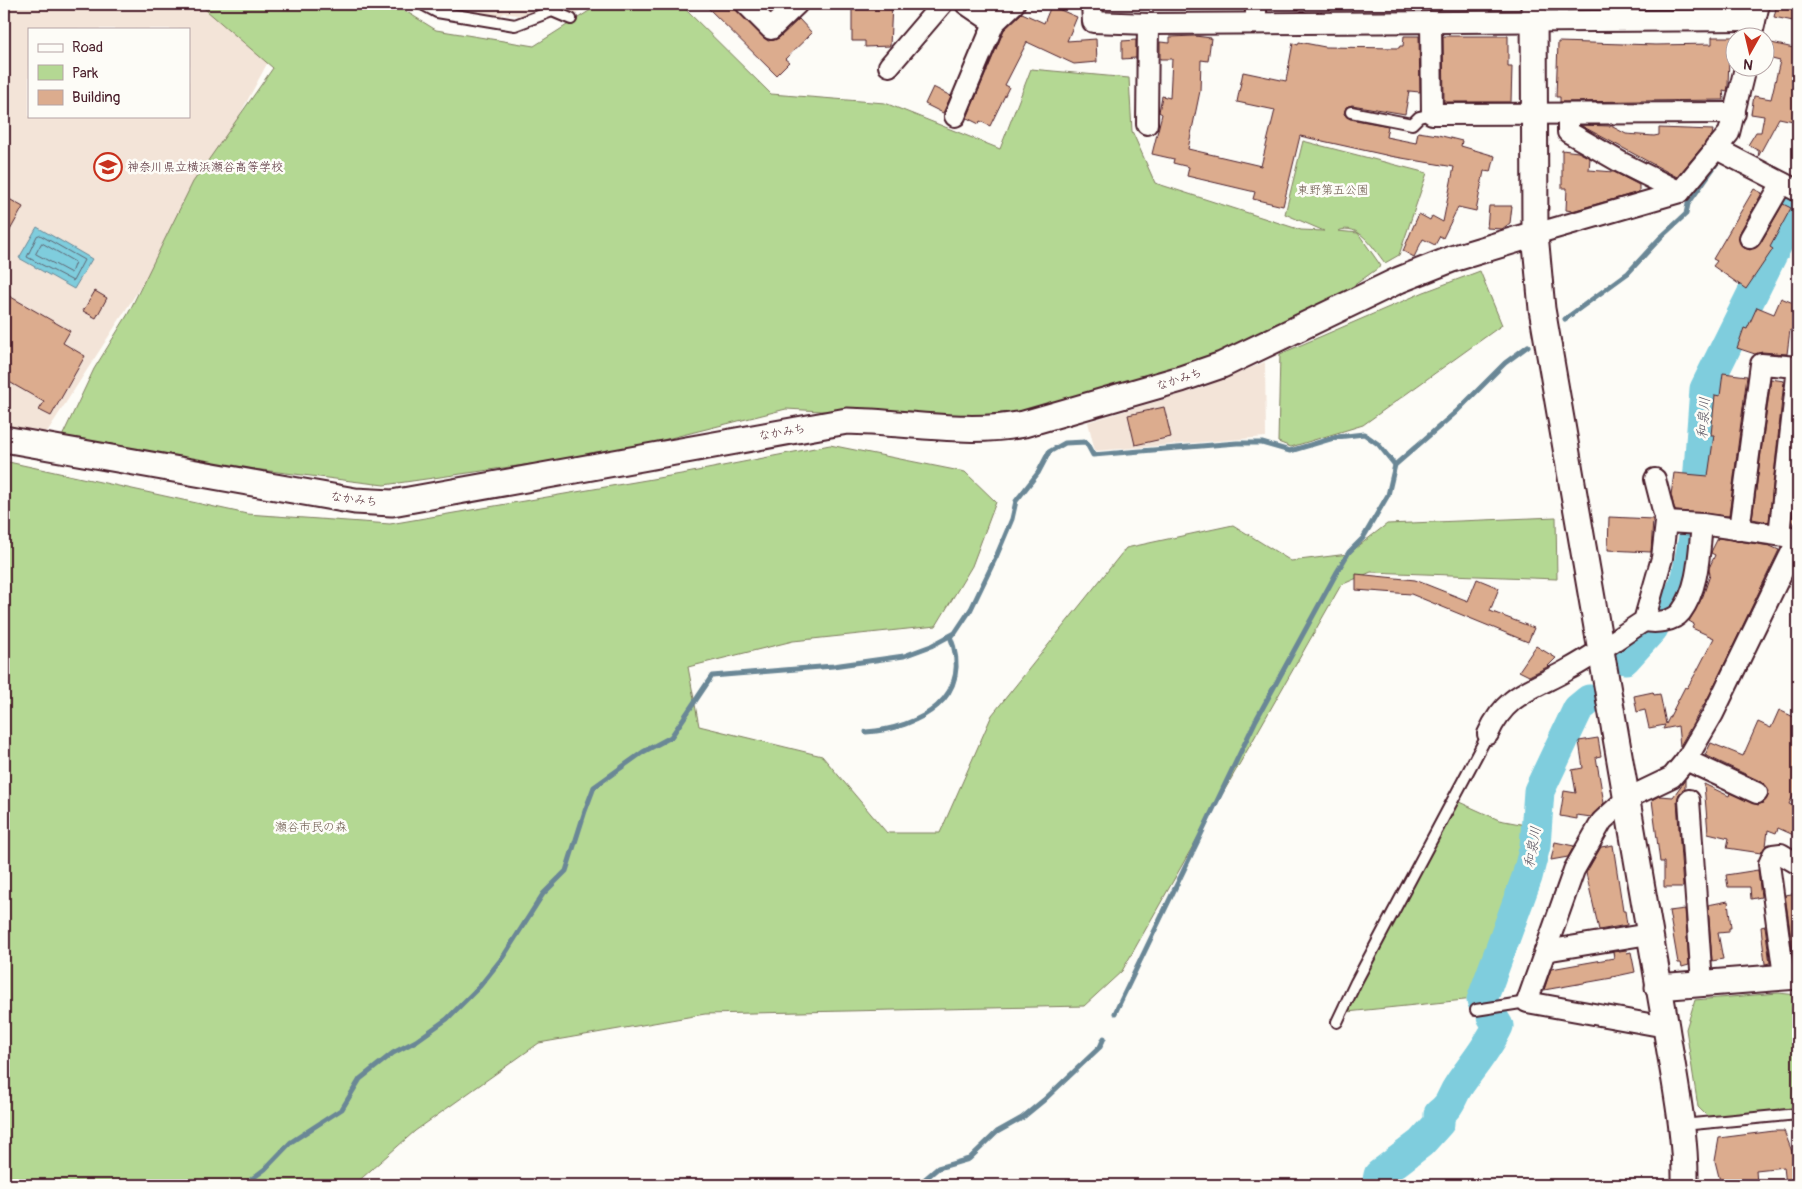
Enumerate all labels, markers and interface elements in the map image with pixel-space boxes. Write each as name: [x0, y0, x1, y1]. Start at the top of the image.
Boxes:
legend: [28, 28, 190, 118]
north arrow: [1724, 28, 1774, 78]
text: Road: [72, 38, 103, 57]
text: N: [1742, 55, 1754, 73]
text: Park: [72, 64, 99, 83]
text: Building: [72, 88, 120, 107]
school or university icon: 神奈川県立横浜瀬谷高等学校: [93, 152, 123, 182]
place label: 神奈川県立横浜瀬谷高等学校: [127, 160, 283, 175]
park label: 東野第五公園: [1297, 183, 1369, 198]
street label: なかみち: [1154, 365, 1204, 394]
water label: 和泉川: [1694, 396, 1713, 440]
street label: なかみち: [757, 421, 807, 444]
street label: なかみち: [329, 489, 378, 510]
park label: 瀬谷市民の森: [275, 820, 347, 835]
water label: 和泉川: [1520, 825, 1545, 869]

